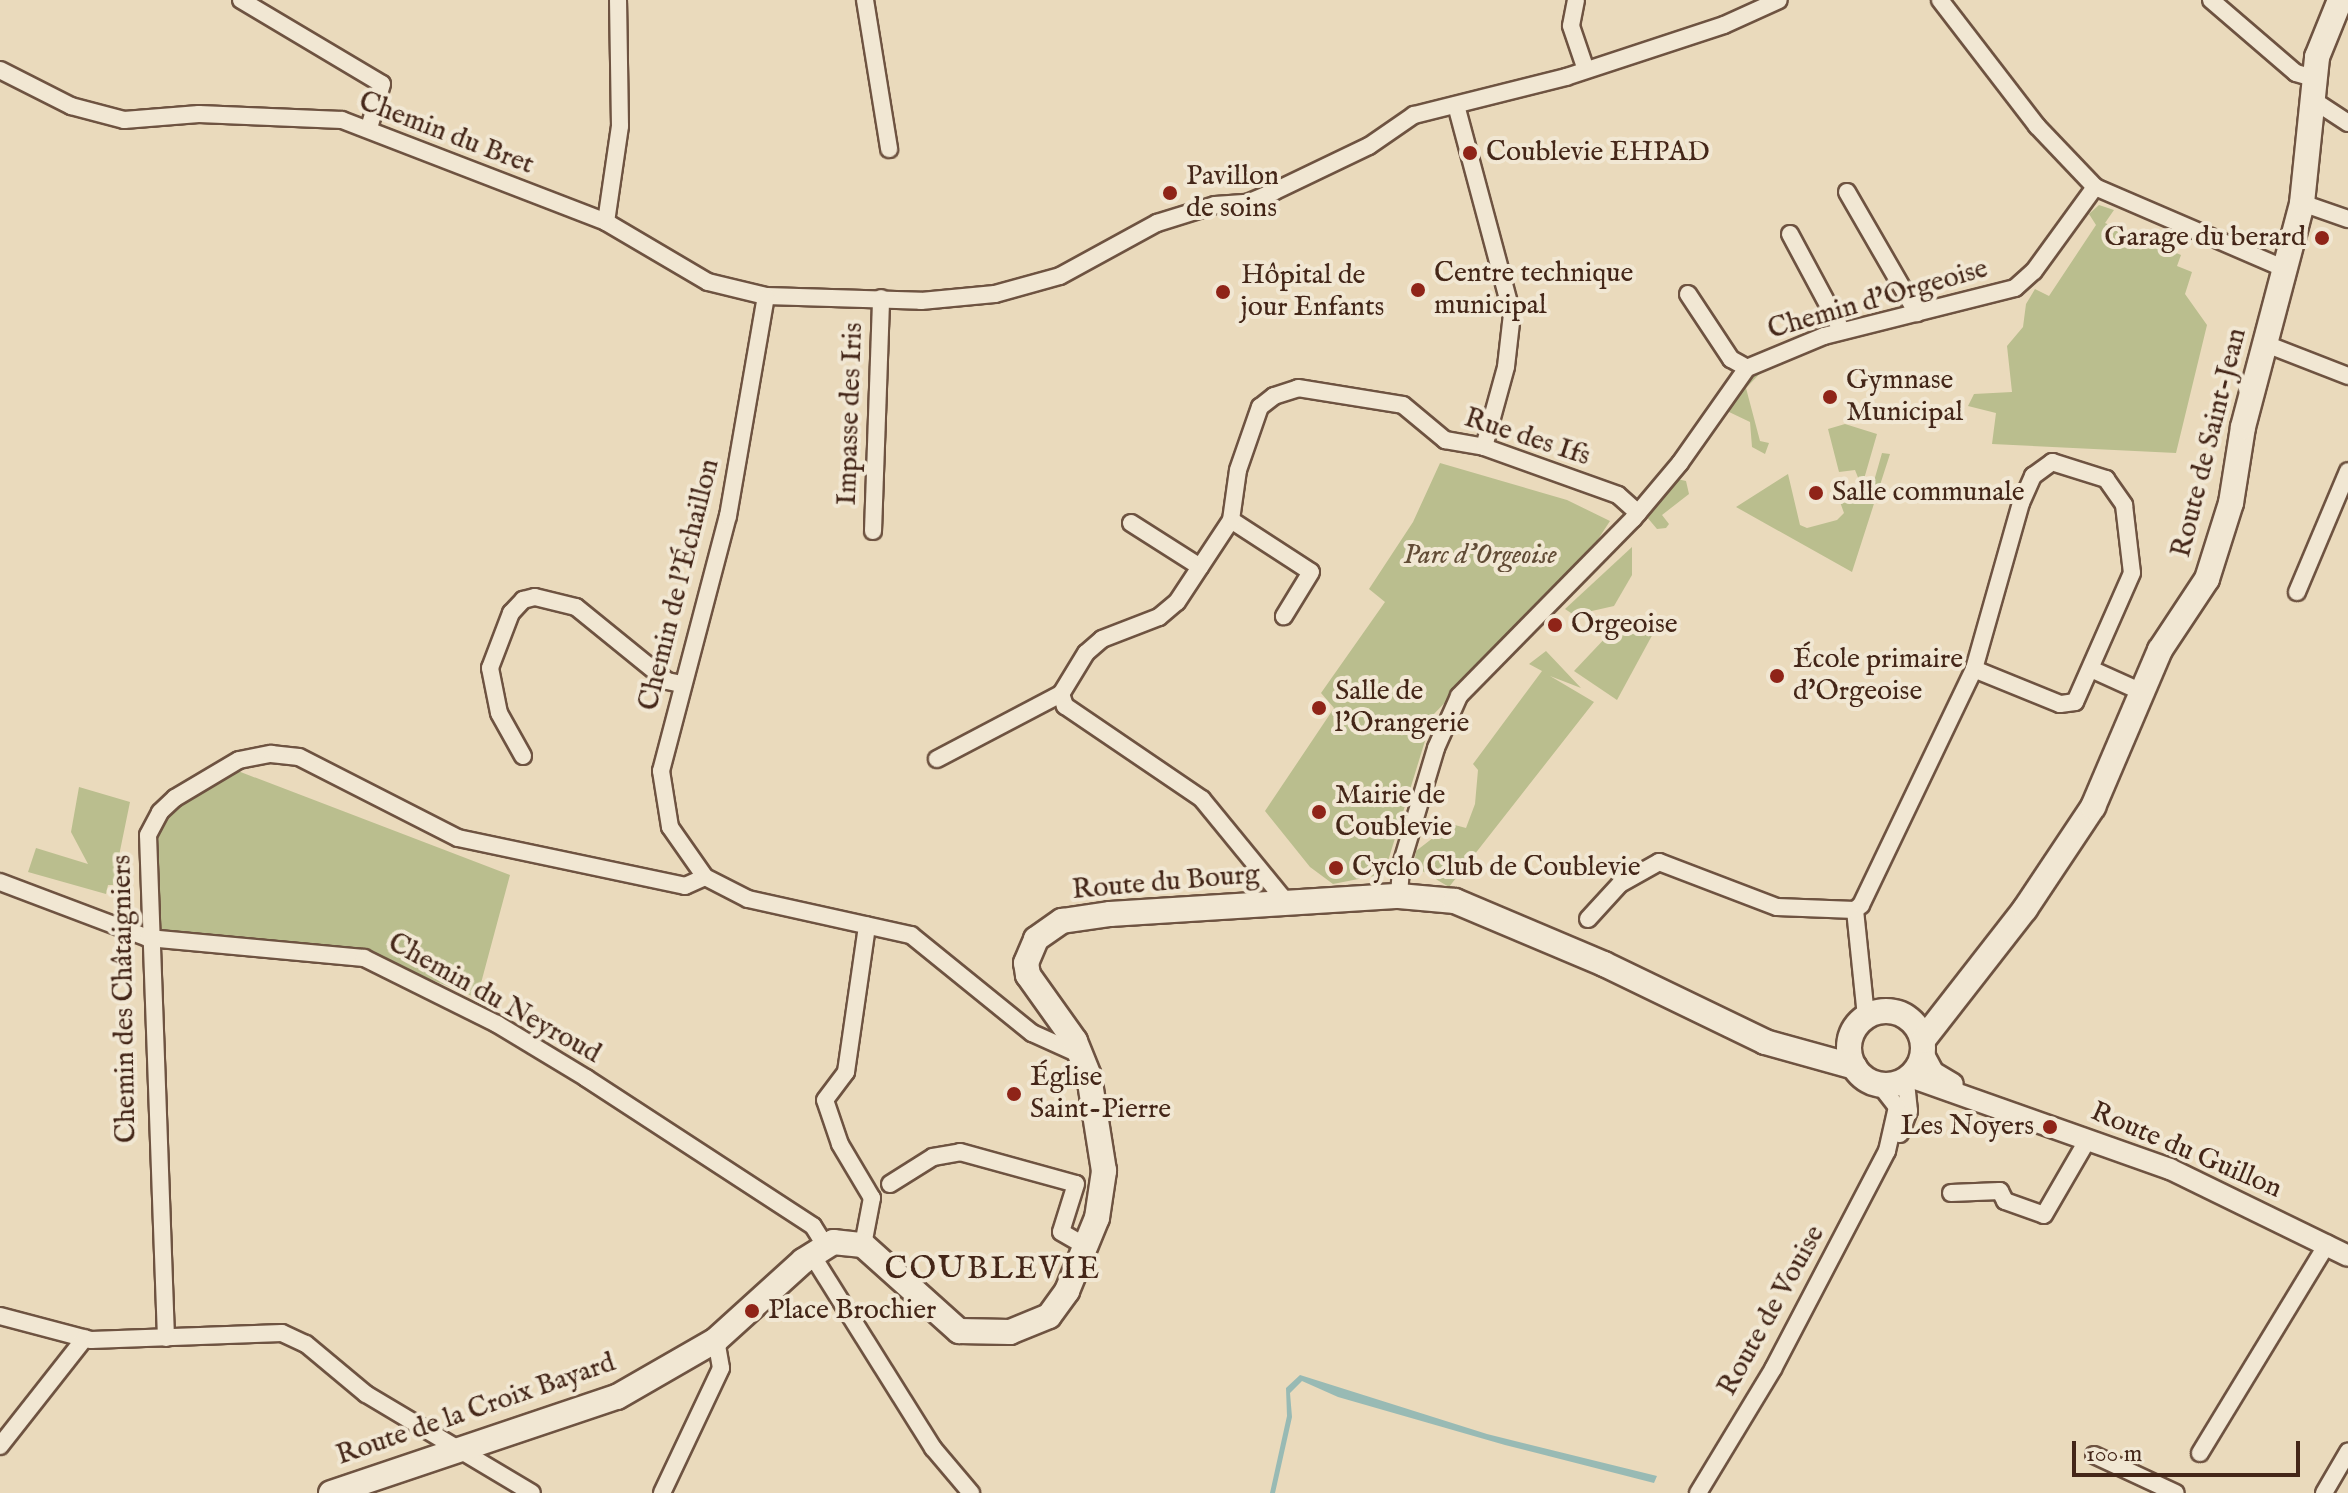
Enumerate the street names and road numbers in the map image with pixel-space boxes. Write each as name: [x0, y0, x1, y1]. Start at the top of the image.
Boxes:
street label: Chemin du Bret: [354, 85, 538, 183]
street label: Chemin d'Orgeoise: [1764, 253, 1992, 347]
street label: Impasse des Iris: [831, 322, 871, 506]
street label: Route de Saint-Jean: [2165, 325, 2255, 561]
street label: Rue des Ifs: [1460, 402, 1594, 474]
street label: Chemin de l'Échaillon: [632, 456, 728, 714]
street label: Chemin des Châtaigniers: [106, 855, 144, 1143]
street label: Route du Bourg: [1071, 858, 1261, 908]
street label: Chemin du Neyroud: [382, 927, 606, 1071]
street label: Route du Guillon: [2085, 1096, 2287, 1206]
street label: Route de Vouise: [1711, 1220, 1833, 1402]
street label: Route de la Croix Bayard: [332, 1346, 620, 1474]

